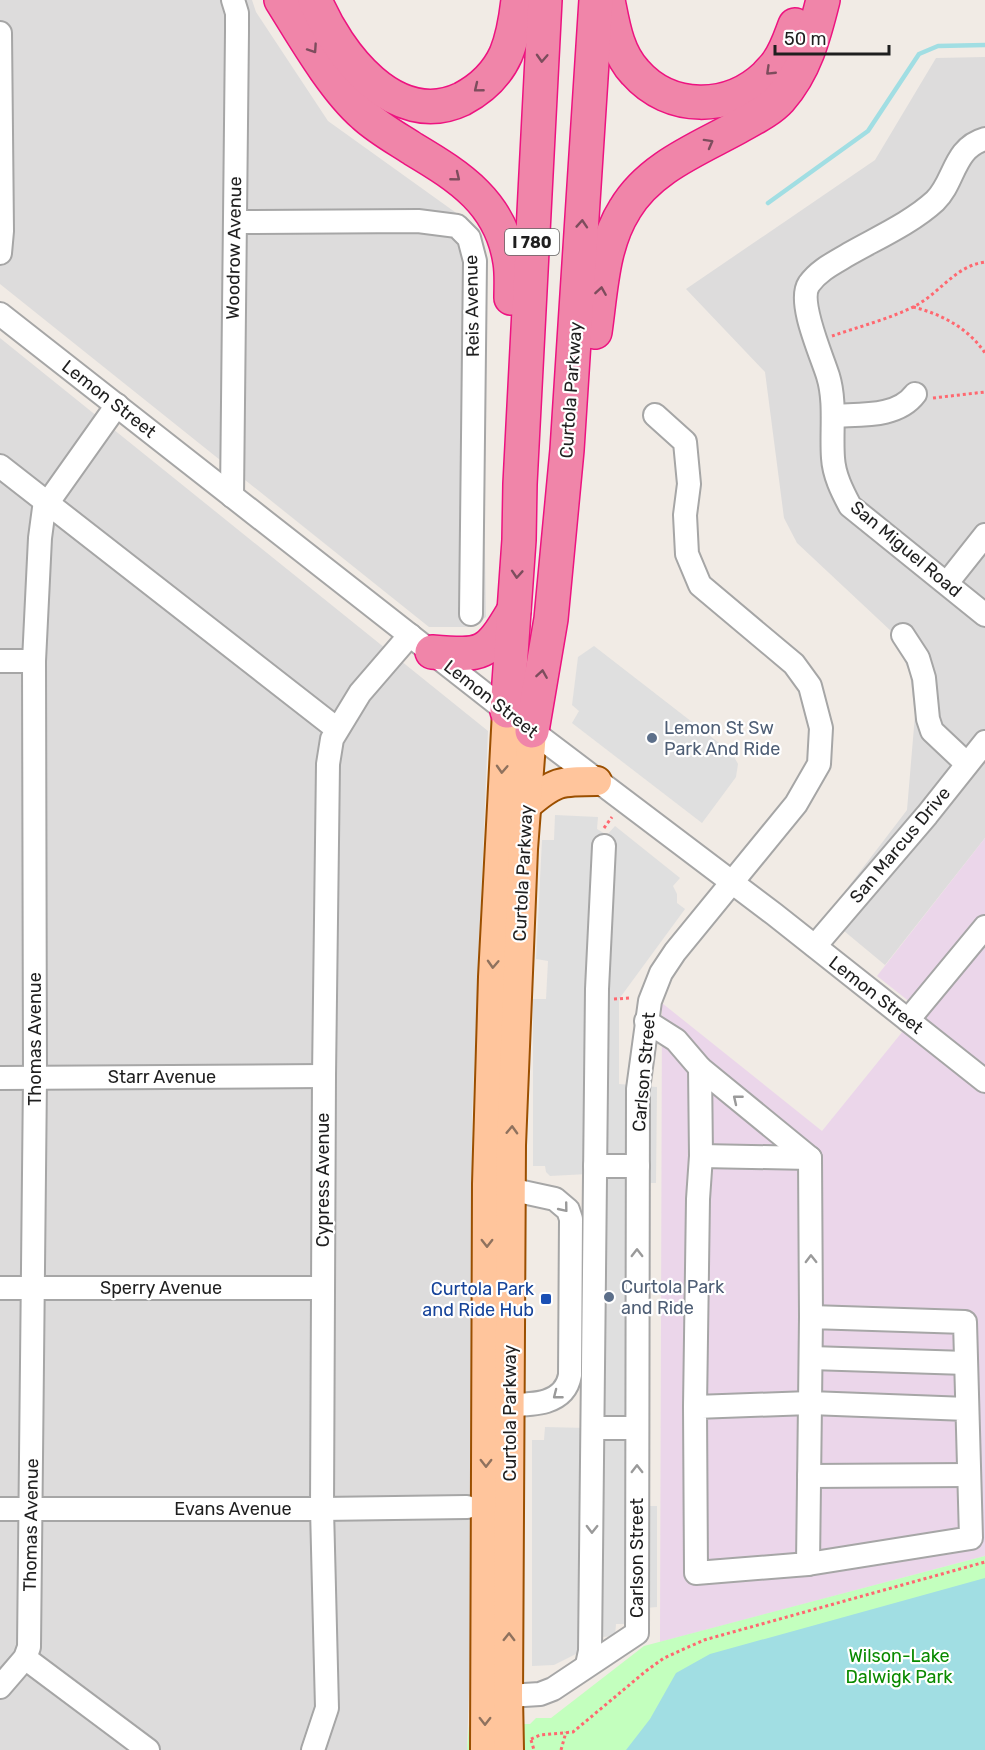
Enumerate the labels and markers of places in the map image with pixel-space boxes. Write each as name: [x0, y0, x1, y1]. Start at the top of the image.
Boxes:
place label: Lemon St Sw Park And Ride: [664, 717, 780, 760]
marker: Lemon St Sw Park And Ride: [645, 731, 659, 745]
place label: Curtola Park and Ride: [621, 1276, 725, 1319]
place label: Curtola Park and Ride Hub: [422, 1278, 535, 1321]
marker: Curtola Park and Ride: [602, 1290, 616, 1304]
marker: Curtola Park and Ride Hub: [539, 1292, 553, 1306]

